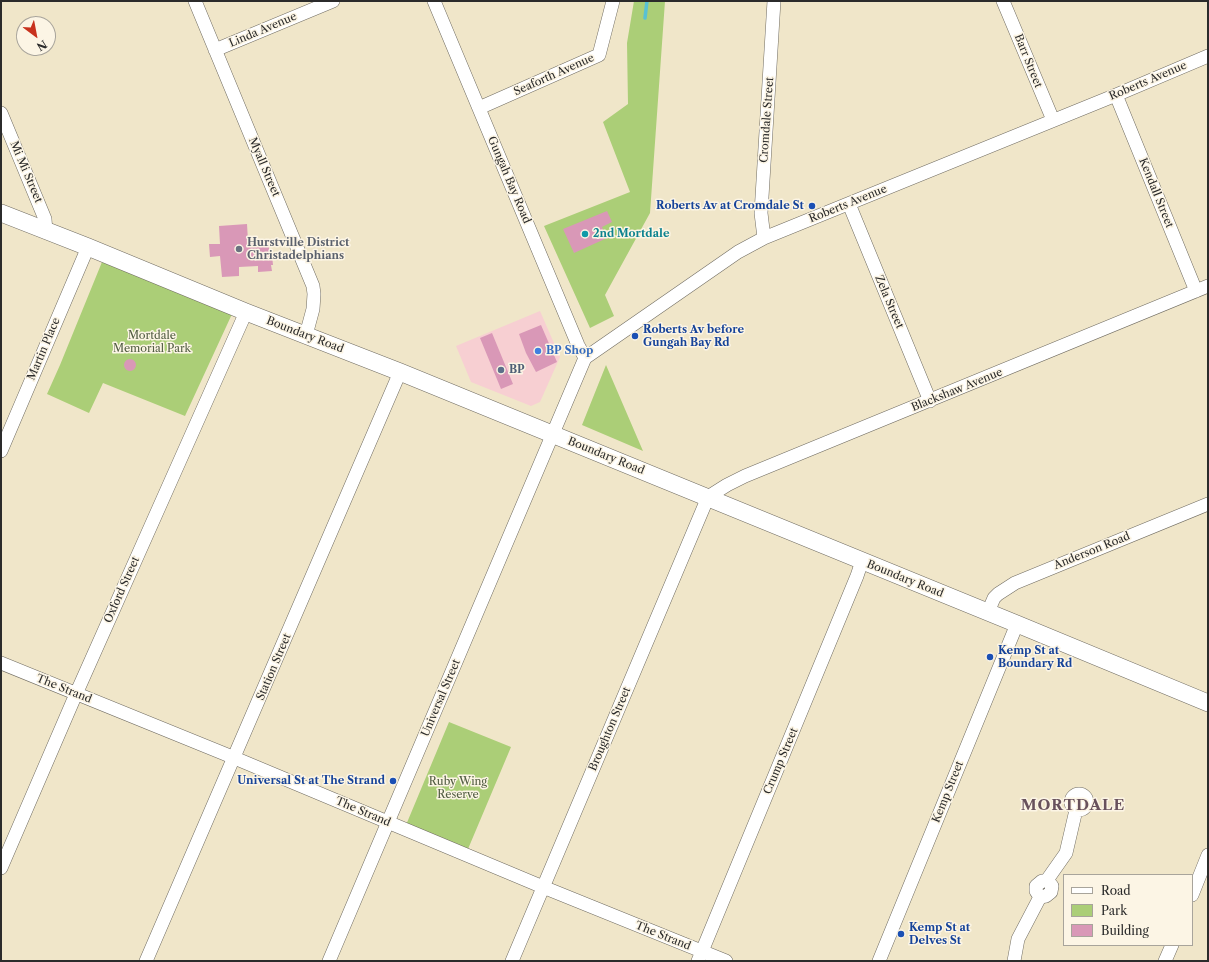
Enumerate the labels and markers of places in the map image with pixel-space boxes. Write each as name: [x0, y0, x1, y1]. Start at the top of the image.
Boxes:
place label: Roberts Av at Cromdale St: [656, 199, 804, 213]
marker: Roberts Av at Cromdale St: [807, 201, 817, 211]
place label: 2nd Mortdale: [593, 227, 669, 241]
marker: 2nd Mortdale: [580, 229, 590, 239]
place label: Hurstville District Christadelphians: [247, 236, 349, 262]
marker: Hurstville District Christadelphians: [234, 244, 244, 254]
place label: Roberts Av before Gungah Bay Rd: [643, 323, 744, 349]
marker: Roberts Av before Gungah Bay Rd: [630, 331, 640, 341]
place label: BP Shop: [546, 344, 593, 358]
marker: BP Shop: [533, 346, 543, 356]
place label: BP: [509, 363, 525, 377]
marker: BP: [496, 365, 506, 375]
place label: Kemp St at Boundary Rd: [998, 644, 1072, 670]
marker: Kemp St at Boundary Rd: [985, 652, 995, 662]
place label: Universal St at The Strand: [237, 774, 385, 788]
marker: Universal St at The Strand: [388, 776, 398, 786]
place label: Kemp St at Delves St: [909, 921, 970, 947]
marker: Kemp St at Delves St: [896, 929, 906, 939]

